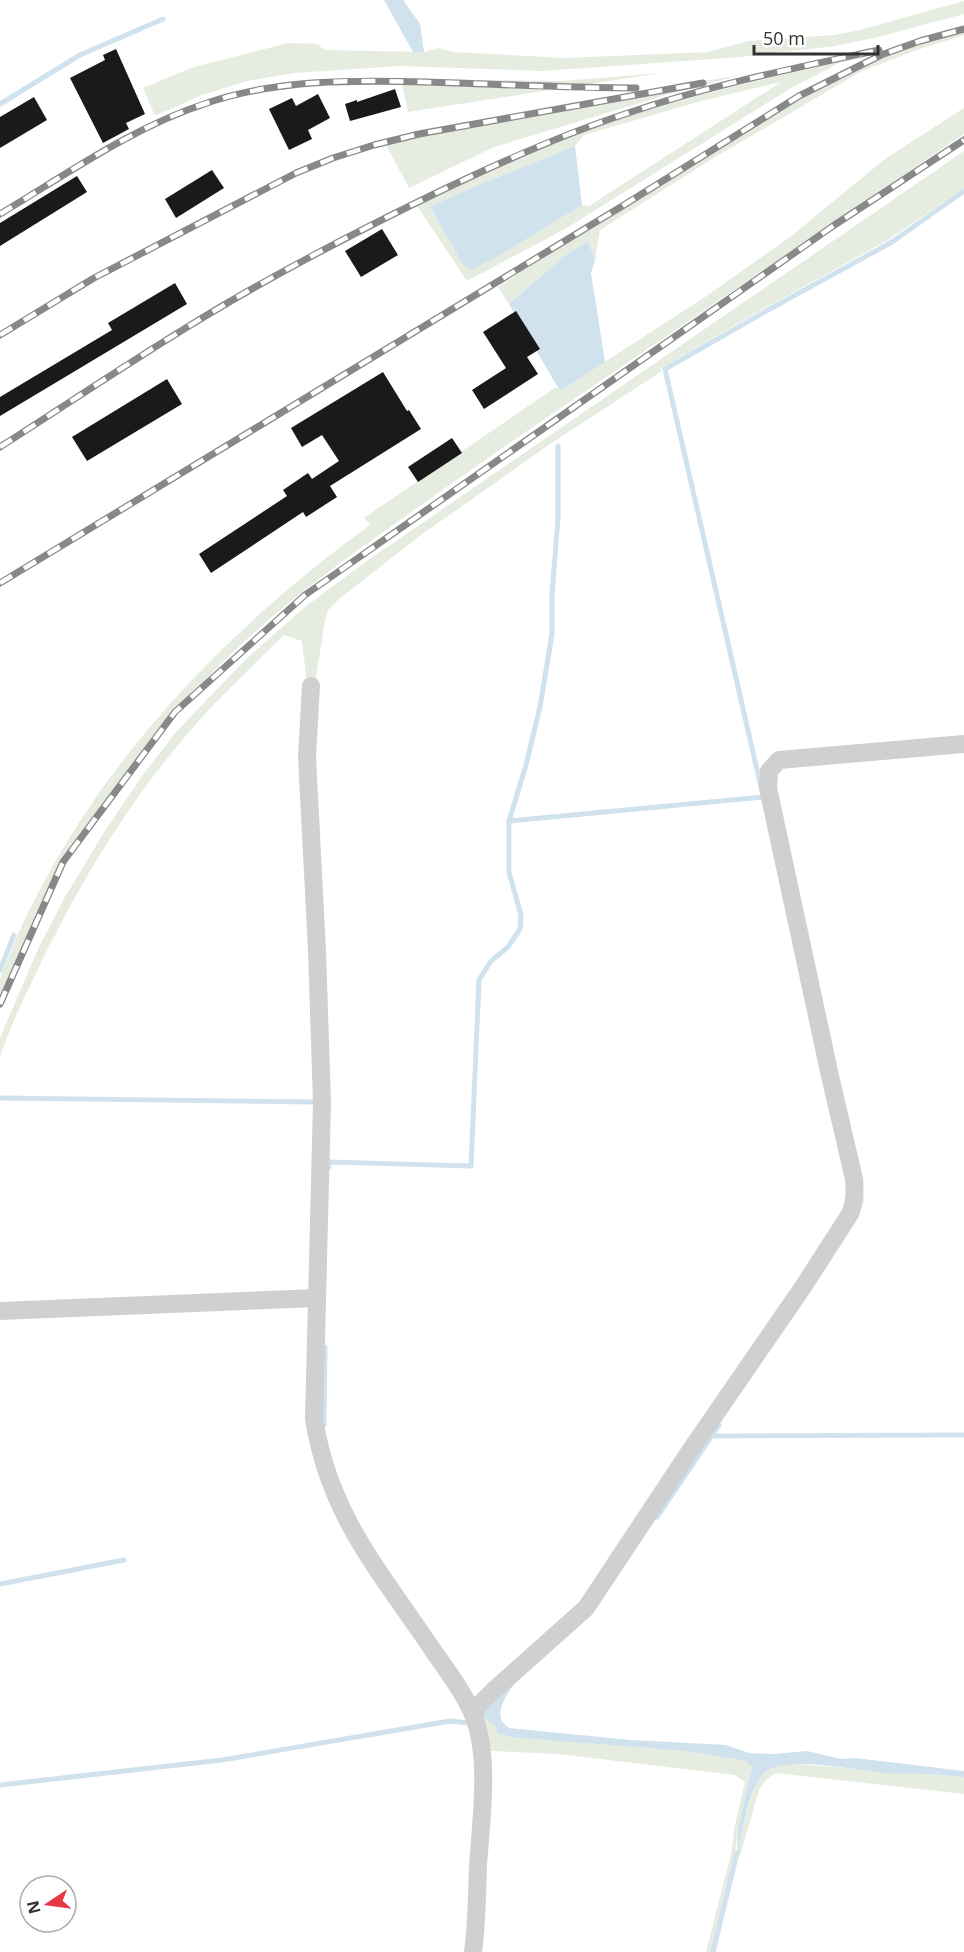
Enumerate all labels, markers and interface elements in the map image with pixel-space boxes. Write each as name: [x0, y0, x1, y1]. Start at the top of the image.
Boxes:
scale bar: [754, 18, 878, 56]
text: 50 m: [763, 26, 805, 50]
north arrow: [18, 1874, 78, 1934]
text: N: [21, 1899, 46, 1916]

